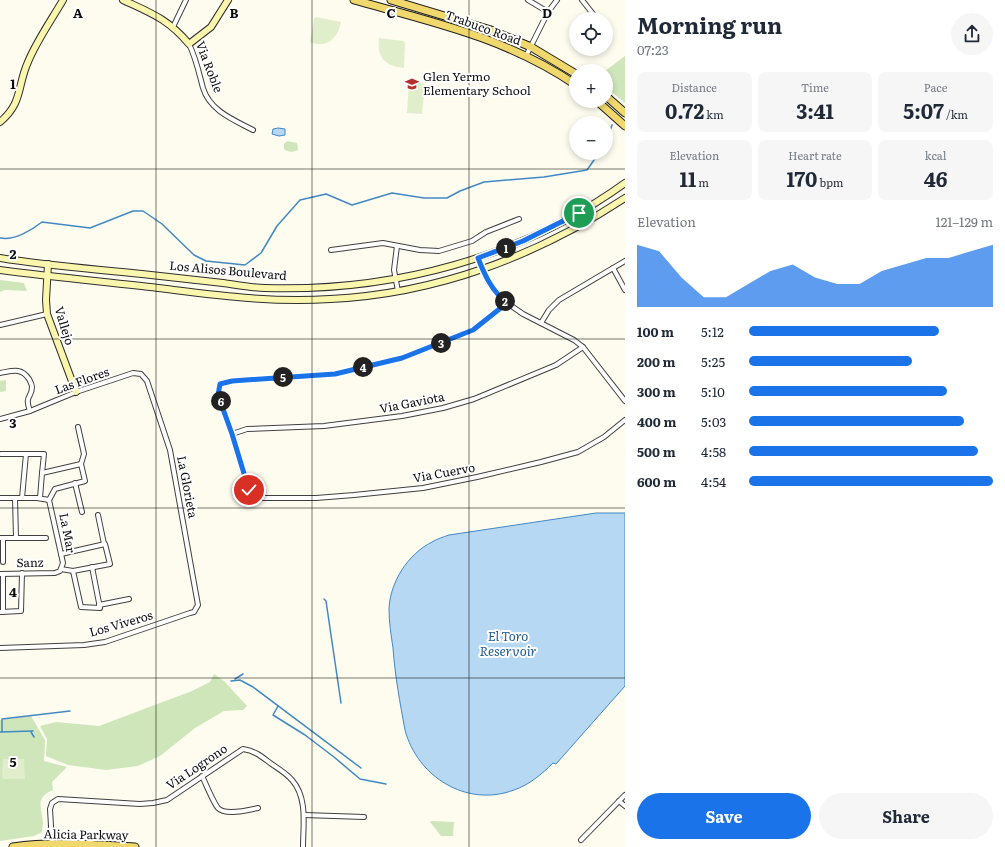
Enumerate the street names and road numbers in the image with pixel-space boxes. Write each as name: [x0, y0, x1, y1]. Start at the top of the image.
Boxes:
street label: Trabuco Road: [443, 5, 524, 49]
street label: Via Roble: [192, 38, 228, 95]
street label: Los Alisos Boulevard: [169, 256, 288, 284]
street label: Vallejo: [51, 304, 79, 347]
street label: Las Flores: [52, 362, 112, 398]
street label: Via Gaviota: [378, 387, 446, 417]
street label: La Glorieta: [173, 454, 203, 520]
street label: Via Cuervo: [411, 458, 476, 486]
street label: La Mar: [55, 511, 81, 555]
street label: Sanz: [16, 553, 44, 571]
street label: Los Viveros: [87, 605, 155, 641]
street label: Via Logrono: [162, 739, 231, 793]
street label: Alicia Parkway: [43, 824, 129, 844]

